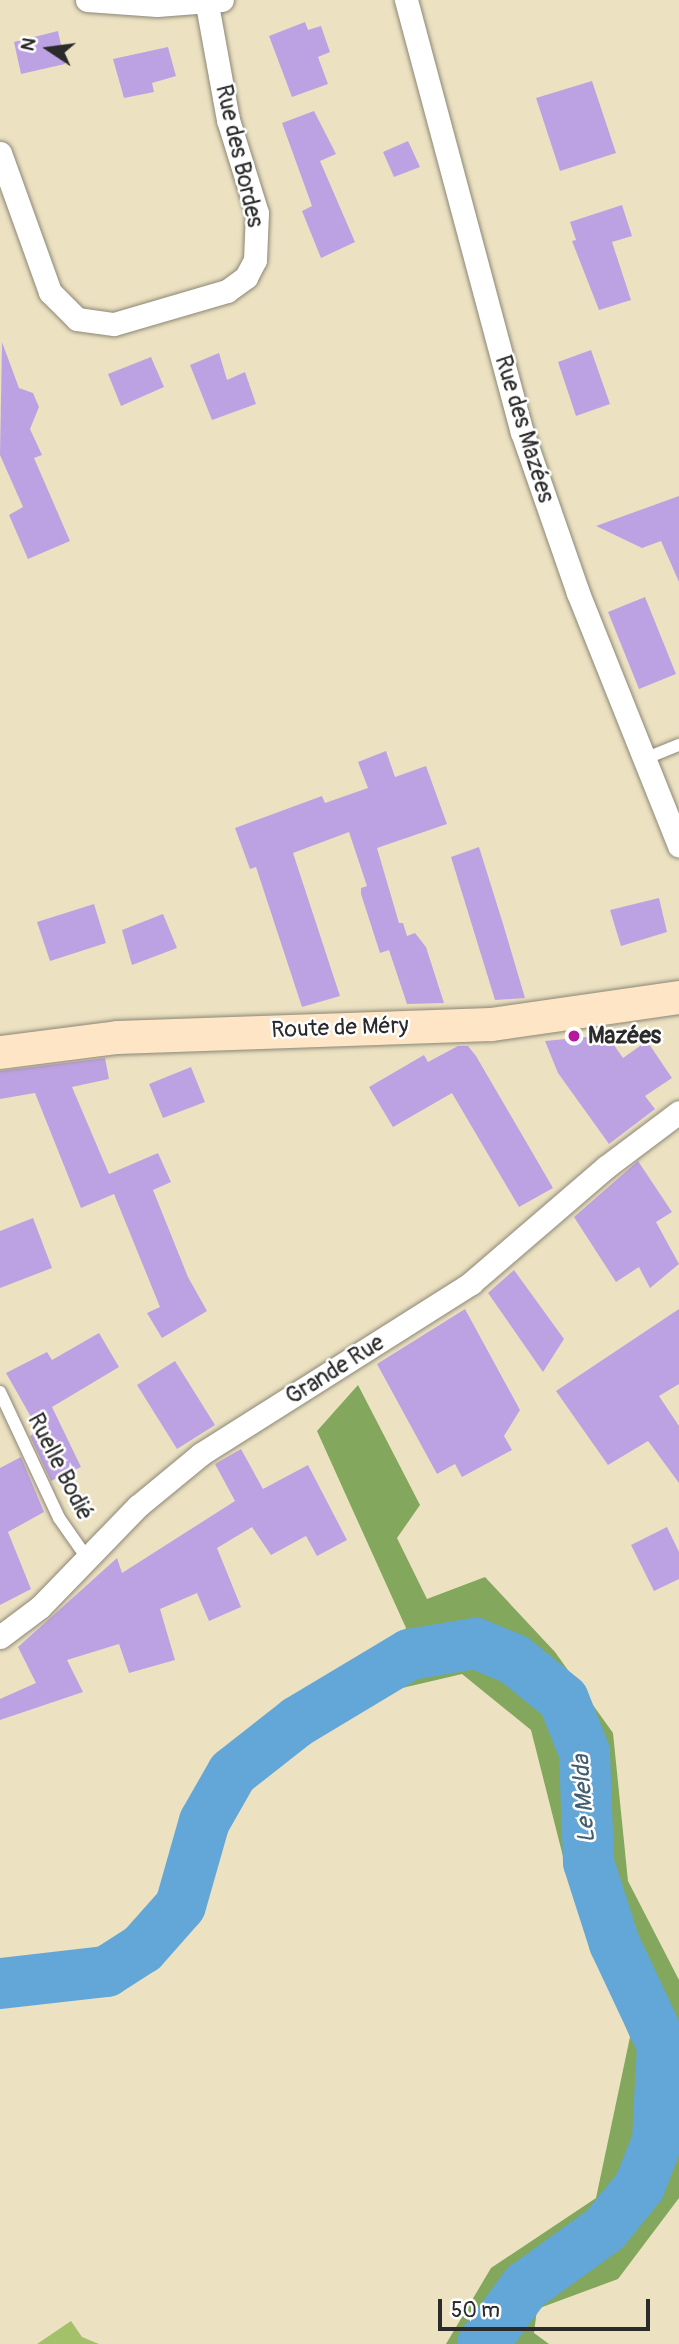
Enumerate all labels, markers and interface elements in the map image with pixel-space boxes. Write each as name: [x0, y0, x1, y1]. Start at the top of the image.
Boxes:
north arrow: [14, 14, 84, 84]
text: N: [15, 35, 42, 53]
street label: Rue des Bordes: [209, 82, 269, 230]
street label: Rue des Mazées: [489, 352, 559, 506]
street label: Route de Méry: [271, 1012, 409, 1044]
place label: Mazées: [588, 1022, 661, 1050]
marker: Mazées: [566, 1028, 582, 1044]
street label: Grande Rue: [281, 1329, 389, 1411]
street label: Ruelle Bodié: [21, 1409, 99, 1525]
water label: Le Melda: [567, 1754, 601, 1844]
scale bar: [441, 2284, 653, 2328]
text: 50 m: [451, 2297, 500, 2324]

